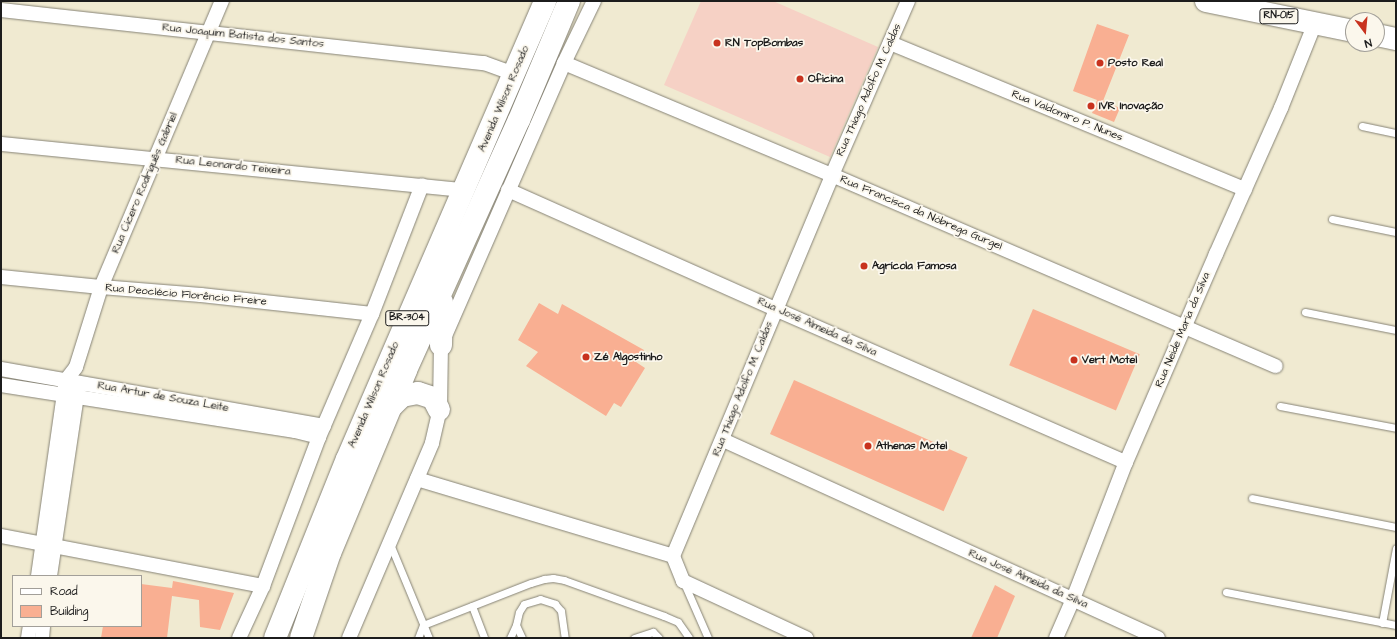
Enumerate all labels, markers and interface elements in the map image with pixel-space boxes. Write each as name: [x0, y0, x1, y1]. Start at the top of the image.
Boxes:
road number: RN-015: [1259, 8, 1299, 24]
north arrow: [1345, 12, 1385, 52]
street label: Rua Joaquim Batista dos Santos: [162, 21, 324, 51]
street label: Rua Thiago Adolfo M. Caldas: [834, 22, 904, 158]
text: N: [1363, 35, 1374, 51]
place label: RN TopBombas: [725, 36, 803, 50]
marker: RN TopBombas: [712, 38, 722, 48]
street label: Avenida Wilson Rosado: [476, 44, 532, 154]
place label: Posto Real: [1108, 56, 1163, 70]
marker: Posto Real: [1095, 58, 1105, 68]
place label: Oficina: [808, 72, 843, 86]
marker: Oficina: [795, 74, 805, 84]
street label: Rua Valdomiro P. Nunes: [1009, 88, 1125, 144]
place label: IVR Inovação: [1099, 99, 1163, 113]
marker: IVR Inovação: [1086, 101, 1096, 111]
street label: Rua Cícero Rodriguês Gabriel: [109, 111, 181, 255]
street label: Rua Leonardo Teixeira: [175, 153, 291, 179]
street label: Rua Francisca da Nóbrega Gurgel: [838, 173, 1004, 253]
place label: Agrícola Famosa: [872, 259, 956, 273]
marker: Agrícola Famosa: [859, 261, 869, 271]
street label: Rua Neide Maria da Silva: [1153, 270, 1213, 390]
street label: Rua Deoclécio Florêncio Freire: [105, 281, 267, 309]
street label: Rua José Almeida da Silva: [755, 295, 879, 359]
road number: BR-304: [385, 310, 429, 326]
street label: Rua Thiago Adolfo M. Caldas: [710, 320, 776, 458]
street label: Avenida Wilson Rosado: [346, 340, 402, 450]
place label: Zé Algostinho: [594, 350, 662, 364]
marker: Zé Algostinho: [581, 352, 591, 362]
place label: Vert Motel: [1082, 353, 1137, 367]
marker: Vert Motel: [1069, 355, 1079, 365]
street label: Rua Artur de Souza Leite: [96, 379, 230, 415]
place label: Athenas Motel: [876, 439, 947, 453]
marker: Athenas Motel: [863, 441, 873, 451]
street label: Rua José Almeida da Silva: [966, 547, 1090, 611]
legend: [12, 575, 142, 627]
text: Road: [50, 583, 78, 600]
text: Building: [50, 603, 88, 620]

